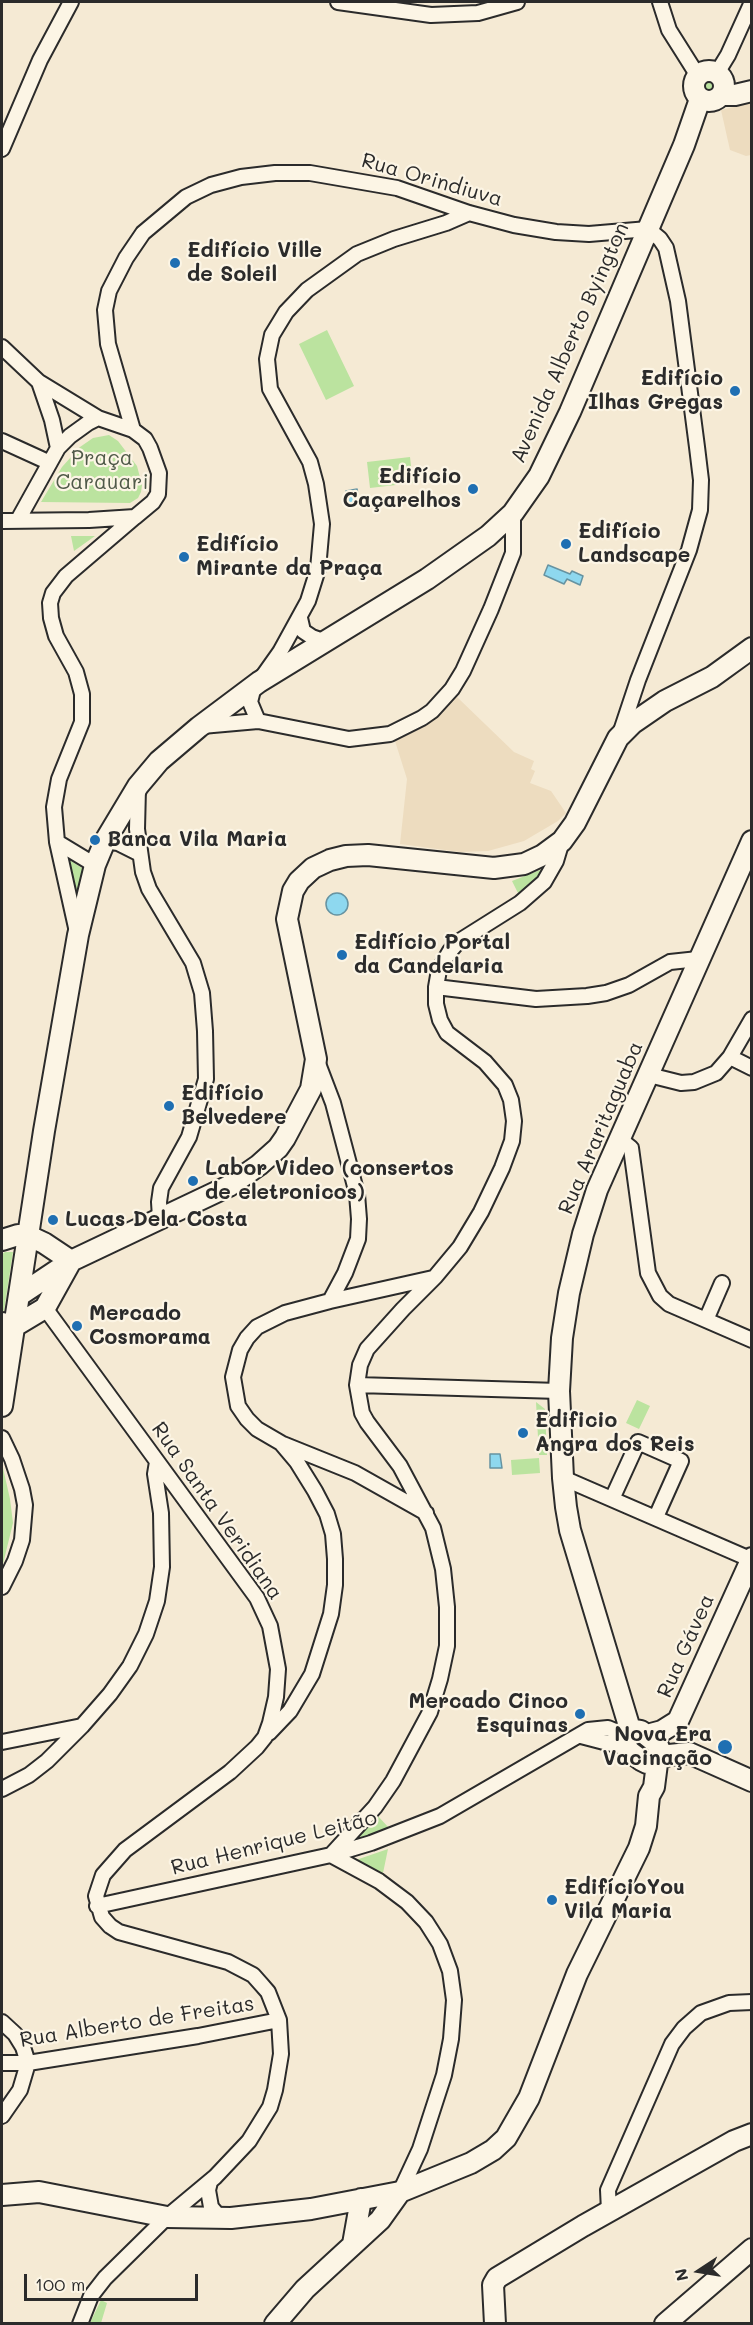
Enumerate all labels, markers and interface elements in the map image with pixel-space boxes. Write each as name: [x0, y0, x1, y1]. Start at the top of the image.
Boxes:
street label: Rua Orindiuva: [359, 148, 505, 212]
street label: Avenida Alberto Byington: [506, 219, 634, 467]
place label: Edifício Ville de Soleil: [187, 238, 322, 288]
marker: Edifício Ville de Soleil: [168, 256, 182, 270]
place label: Edifício Ilhas Gregas: [588, 366, 723, 416]
marker: Edifício Ilhas Gregas: [728, 384, 742, 398]
park label: Praça Carauari: [55, 446, 149, 496]
place label: Edifício Caçarelhos: [342, 464, 461, 514]
marker: Edifício Caçarelhos: [466, 482, 480, 496]
place label: Edifício Landscape: [578, 519, 690, 569]
place label: Edifício Mirante da Praça: [196, 532, 383, 582]
marker: Edifício Landscape: [559, 537, 573, 551]
marker: Edifício Mirante da Praça: [177, 550, 191, 564]
place label: Banca Vila Maria: [107, 827, 287, 853]
marker: Banca Vila Maria: [88, 833, 102, 847]
place label: Edifício Portal da Candelaria: [354, 930, 510, 980]
marker: Edifício Portal da Candelaria: [335, 948, 349, 962]
street label: Rua Araritaguaba: [553, 1038, 649, 1218]
place label: Edifício Belvedere: [181, 1081, 287, 1131]
marker: Edifício Belvedere: [162, 1099, 176, 1113]
place label: Labor Video (consertos de eletronicos): [205, 1156, 454, 1206]
marker: Labor Video (consertos de eletronicos): [186, 1174, 200, 1188]
place label: Lucas Dela Costa: [65, 1207, 248, 1233]
marker: Lucas Dela Costa: [46, 1213, 60, 1227]
place label: Mercado Cosmorama: [89, 1301, 211, 1351]
marker: Mercado Cosmorama: [70, 1319, 84, 1333]
place label: Edificio Angra dos Reis: [535, 1408, 695, 1458]
street label: Rua Santa Veridiana: [146, 1417, 288, 1605]
marker: Edificio Angra dos Reis: [516, 1426, 530, 1440]
street label: Rua Gávea: [652, 1590, 720, 1702]
place label: Mercado Cinco Esquinas: [408, 1689, 568, 1739]
marker: Mercado Cinco Esquinas: [573, 1707, 587, 1721]
place label: Nova Era Vacinação: [602, 1722, 712, 1772]
marker: Nova Era Vacinação: [716, 1738, 734, 1756]
street label: Rua Henrique Leitão: [168, 1805, 380, 1881]
place label: EdifícioYou Vila Maria: [564, 1875, 685, 1925]
marker: EdifícioYou Vila Maria: [545, 1893, 559, 1907]
street label: Rua Alberto de Freitas: [18, 1991, 256, 2053]
north arrow: [669, 2241, 729, 2301]
scale bar: [27, 2262, 201, 2300]
text: N: [669, 2267, 692, 2283]
text: 100 m: [35, 2272, 85, 2296]

